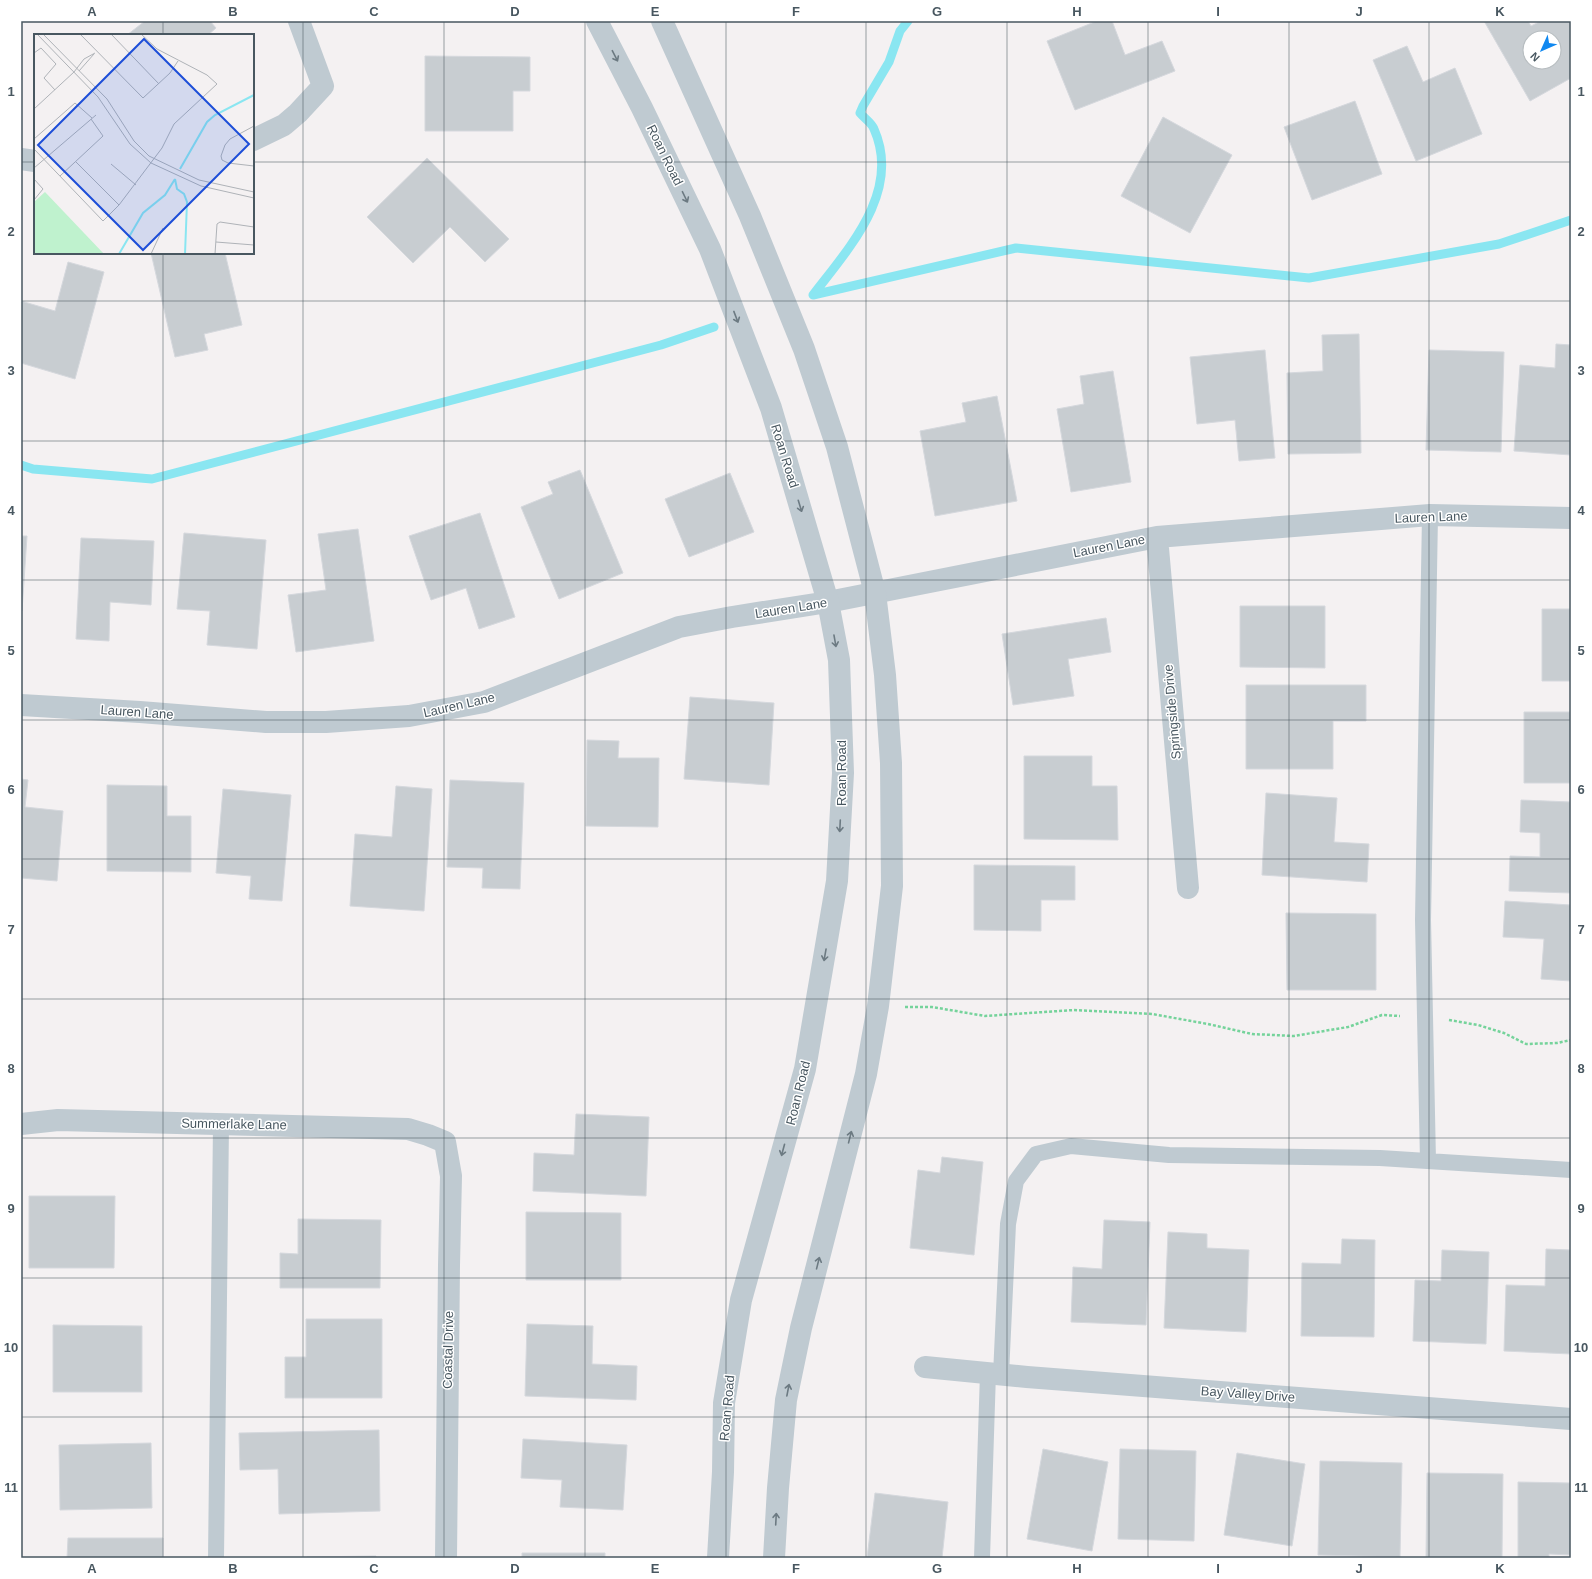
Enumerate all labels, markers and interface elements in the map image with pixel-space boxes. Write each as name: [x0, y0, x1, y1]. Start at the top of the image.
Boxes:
text: A: [87, 4, 97, 19]
text: B: [228, 4, 238, 19]
text: C: [369, 4, 379, 19]
text: D: [510, 4, 520, 19]
text: E: [651, 4, 660, 19]
text: F: [792, 4, 800, 19]
text: G: [932, 4, 942, 19]
text: H: [1072, 4, 1082, 19]
text: I: [1216, 4, 1220, 19]
text: J: [1355, 4, 1363, 19]
text: K: [1495, 4, 1505, 19]
north arrow: [1522, 30, 1562, 70]
inset map: [34, 34, 254, 254]
one-way arrow: [612, 49, 619, 61]
text: N: [1528, 50, 1542, 64]
text: 1: [7, 84, 15, 99]
text: 1: [1577, 84, 1585, 99]
street label: Roan Road: [644, 122, 686, 188]
one-way arrow: [682, 191, 689, 203]
text: 2: [7, 224, 15, 239]
text: 2: [1577, 224, 1585, 239]
one-way arrow: [732, 310, 740, 322]
text: 3: [7, 363, 15, 378]
text: 3: [1577, 363, 1585, 378]
street label: Roan Road: [768, 422, 802, 490]
one-way arrow: [797, 499, 804, 512]
text: 4: [7, 503, 15, 518]
text: 4: [1577, 503, 1585, 518]
street label: Lauren Lane: [1394, 508, 1468, 526]
street label: Lauren Lane: [1072, 532, 1146, 560]
street label: Lauren Lane: [754, 595, 828, 621]
one-way arrow: [831, 634, 839, 647]
text: 5: [7, 643, 15, 658]
text: 5: [1577, 643, 1585, 658]
street label: Springside Drive: [1160, 664, 1184, 760]
street label: Lauren Lane: [422, 689, 496, 721]
street label: Lauren Lane: [100, 702, 174, 722]
street label: Roan Road: [834, 740, 849, 806]
text: 6: [7, 782, 15, 797]
text: 6: [1577, 782, 1585, 797]
one-way arrow: [836, 819, 844, 832]
text: 7: [7, 922, 15, 937]
text: 7: [1577, 922, 1585, 937]
one-way arrow: [821, 948, 829, 961]
street label: Roan Road: [783, 1059, 813, 1127]
text: 8: [7, 1061, 15, 1076]
text: 8: [1577, 1061, 1585, 1076]
street label: Summerlake Lane: [181, 1116, 287, 1132]
one-way arrow: [847, 1131, 854, 1144]
one-way arrow: [779, 1144, 786, 1157]
text: 9: [7, 1201, 15, 1216]
text: 9: [1577, 1201, 1585, 1216]
one-way arrow: [814, 1257, 822, 1270]
street label: Coastal Drive: [440, 1311, 456, 1389]
text: 10: [4, 1340, 18, 1355]
text: 10: [1574, 1340, 1588, 1355]
street label: Roan Road: [717, 1375, 737, 1441]
street label: Bay Valley Drive: [1200, 1383, 1296, 1405]
one-way arrow: [785, 1384, 793, 1397]
text: 11: [4, 1480, 18, 1495]
text: 11: [1574, 1480, 1588, 1495]
one-way arrow: [772, 1513, 780, 1526]
text: A: [87, 1561, 97, 1576]
text: B: [228, 1561, 238, 1576]
text: C: [369, 1561, 379, 1576]
text: D: [510, 1561, 520, 1576]
text: E: [651, 1561, 660, 1576]
text: F: [792, 1561, 800, 1576]
text: G: [932, 1561, 942, 1576]
text: H: [1072, 1561, 1082, 1576]
text: I: [1216, 1561, 1220, 1576]
text: J: [1355, 1561, 1363, 1576]
text: K: [1495, 1561, 1505, 1576]

